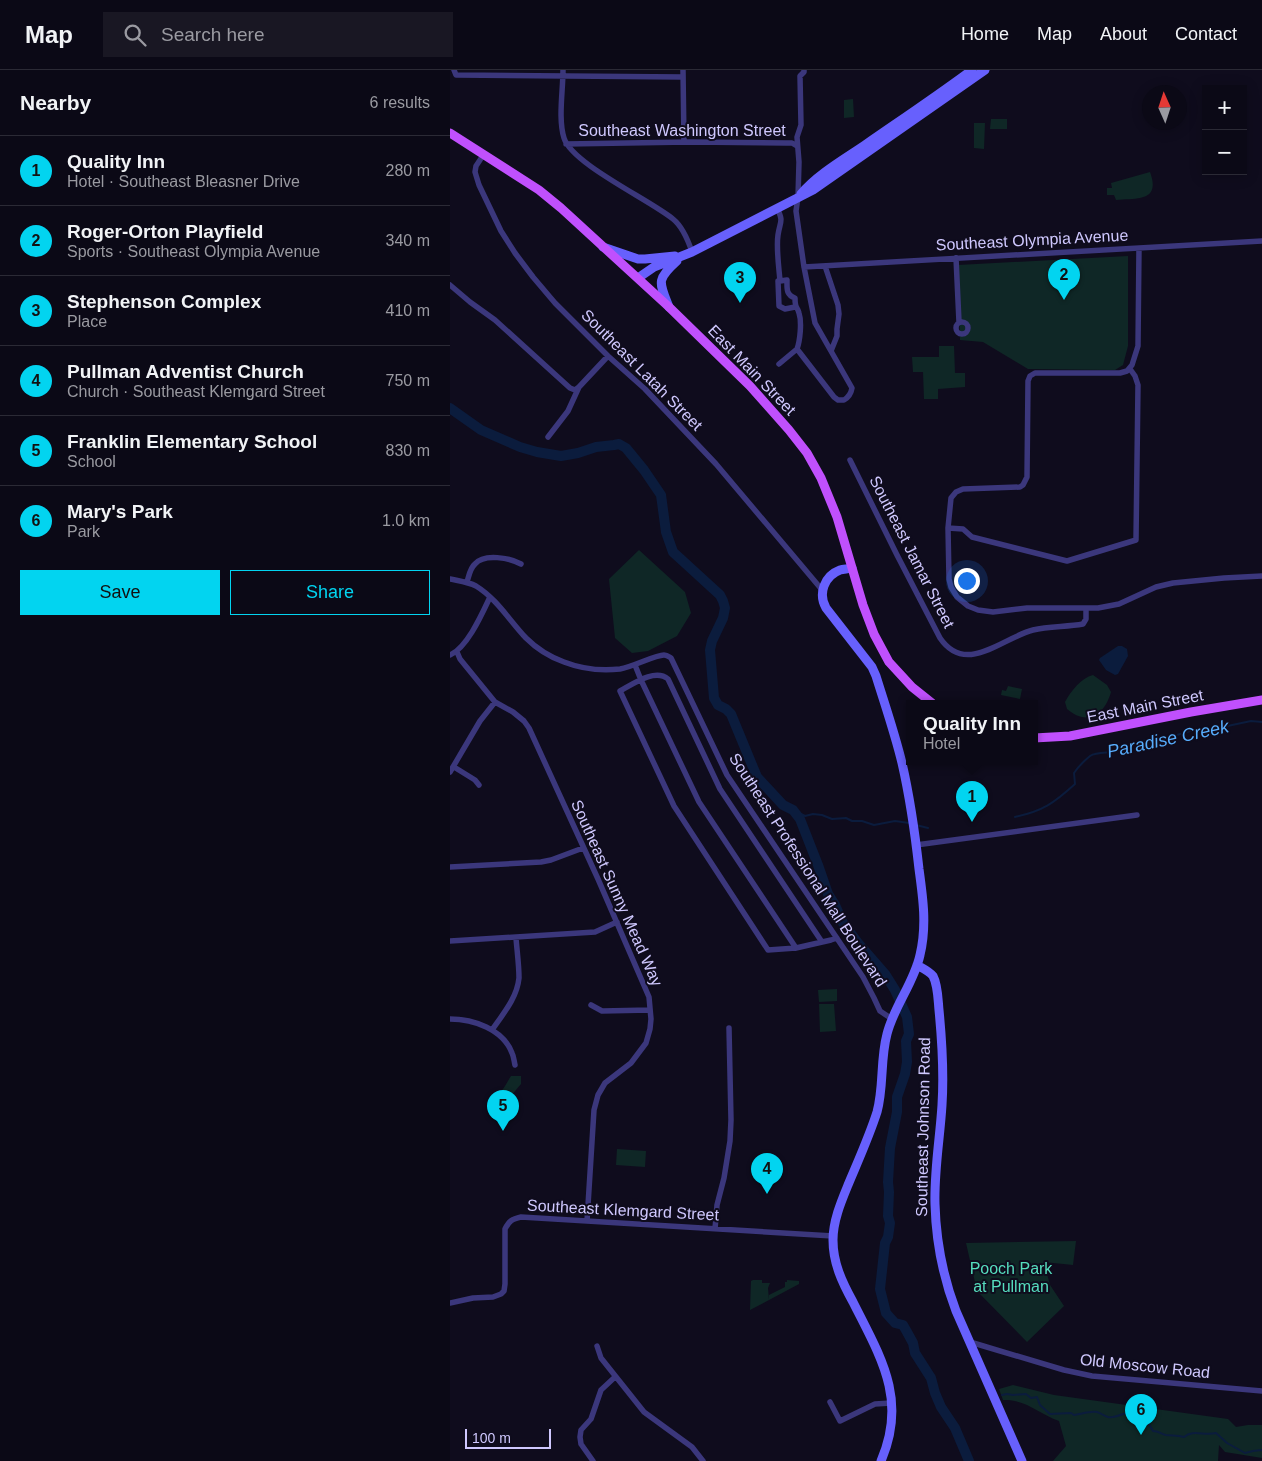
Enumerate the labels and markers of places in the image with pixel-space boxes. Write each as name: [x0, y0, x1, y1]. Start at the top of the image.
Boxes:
pin: 2: [1048, 259, 1080, 300]
pin: 3: [724, 262, 756, 303]
pin: 1: [956, 781, 988, 822]
pin: 5: [487, 1090, 519, 1131]
pin: 4: [751, 1153, 783, 1194]
pin: 6: [1125, 1394, 1157, 1435]

